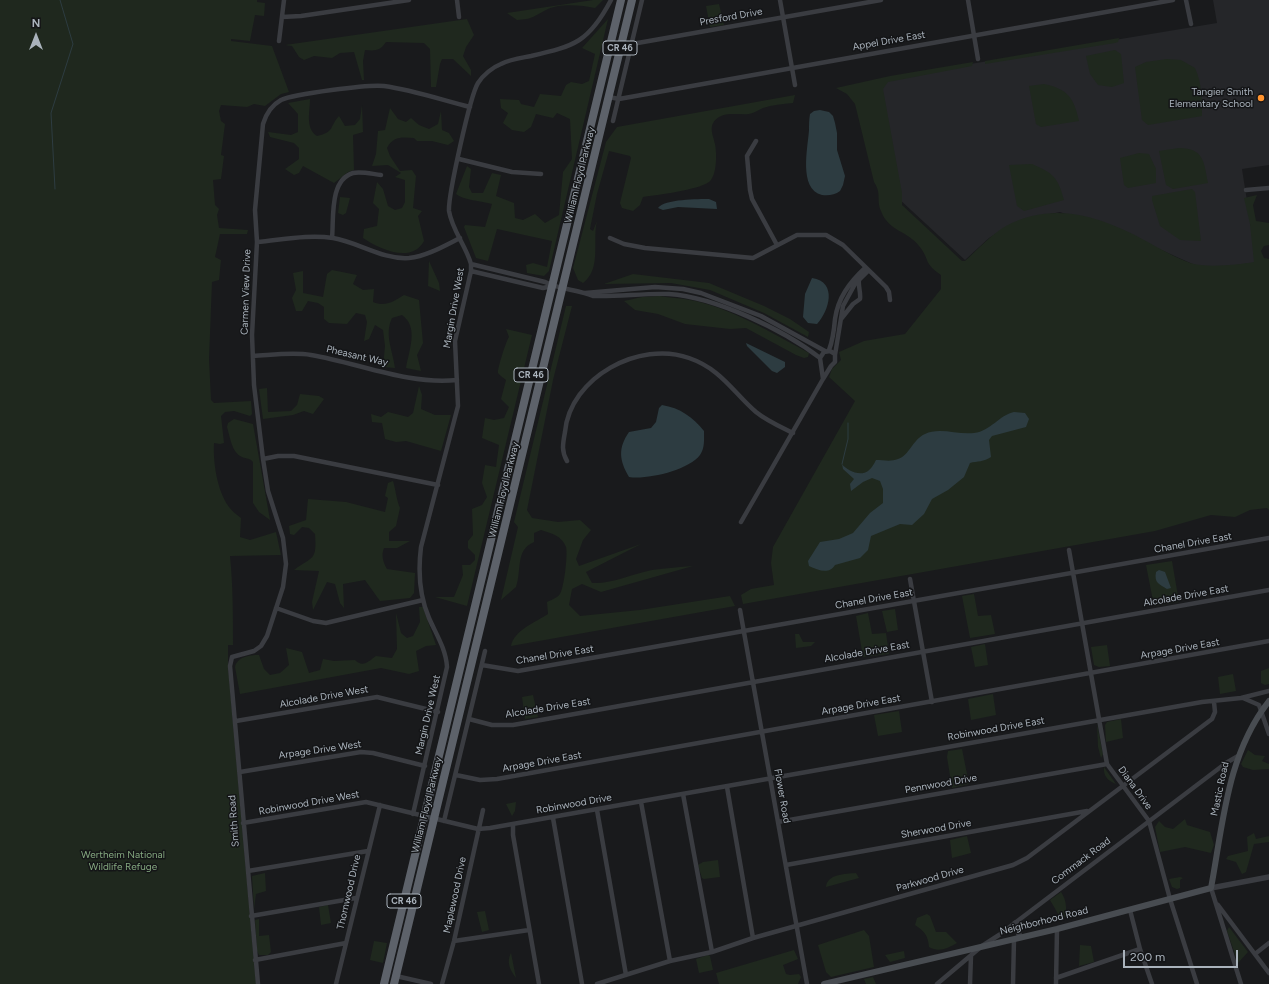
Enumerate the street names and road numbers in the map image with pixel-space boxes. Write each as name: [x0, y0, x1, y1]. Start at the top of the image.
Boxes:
street label: Presford Drive: [699, 6, 763, 28]
street label: Appel Drive East: [852, 29, 926, 53]
road number: CR 46: [603, 41, 637, 55]
street label: William Floyd Parkway: [562, 126, 598, 224]
street label: Carmen View Drive: [239, 249, 253, 335]
street label: Margin Drive West: [441, 267, 467, 349]
street label: Pheasant Way: [325, 343, 389, 369]
road number: CR 46: [514, 368, 548, 382]
street label: William Floyd Parkway: [486, 441, 522, 539]
street label: Chanel Drive East: [1153, 530, 1233, 556]
street label: Alcolade Drive East: [1142, 583, 1230, 609]
street label: Chanel Drive East: [834, 586, 914, 612]
street label: Arpage Drive East: [1140, 636, 1220, 662]
street label: Alcolade Drive East: [823, 639, 911, 665]
street label: Chanel Drive East: [515, 643, 595, 667]
street label: Margin Drive West: [413, 674, 443, 756]
street label: Alcolade Drive West: [279, 683, 369, 711]
street label: Arpage Drive East: [821, 692, 901, 718]
street label: Alcolade Drive East: [504, 695, 592, 721]
street label: Robinwood Drive East: [946, 715, 1046, 743]
street label: Arpage Drive West: [278, 738, 362, 762]
street label: Arpage Drive East: [502, 749, 582, 775]
street label: William Floyd Parkway: [409, 756, 445, 854]
street label: Mastic Road: [1208, 761, 1232, 817]
street label: Diana Drive: [1115, 764, 1155, 812]
street label: Flower Road: [771, 768, 793, 824]
street label: Pennwood Drive: [904, 772, 978, 796]
street label: Robinwood Drive West: [258, 788, 360, 818]
street label: Robinwood Drive: [535, 791, 613, 817]
street label: Smith Road: [226, 795, 242, 847]
street label: Sherwood Drive: [900, 817, 972, 841]
street label: Commack Road: [1049, 835, 1113, 887]
street label: Thornwood Drive: [335, 853, 363, 931]
street label: Maplewood Drive: [441, 856, 469, 934]
street label: Parkwood Drive: [895, 864, 965, 894]
road number: CR 46: [387, 894, 421, 908]
street label: Neighborhood Road: [999, 904, 1089, 938]

